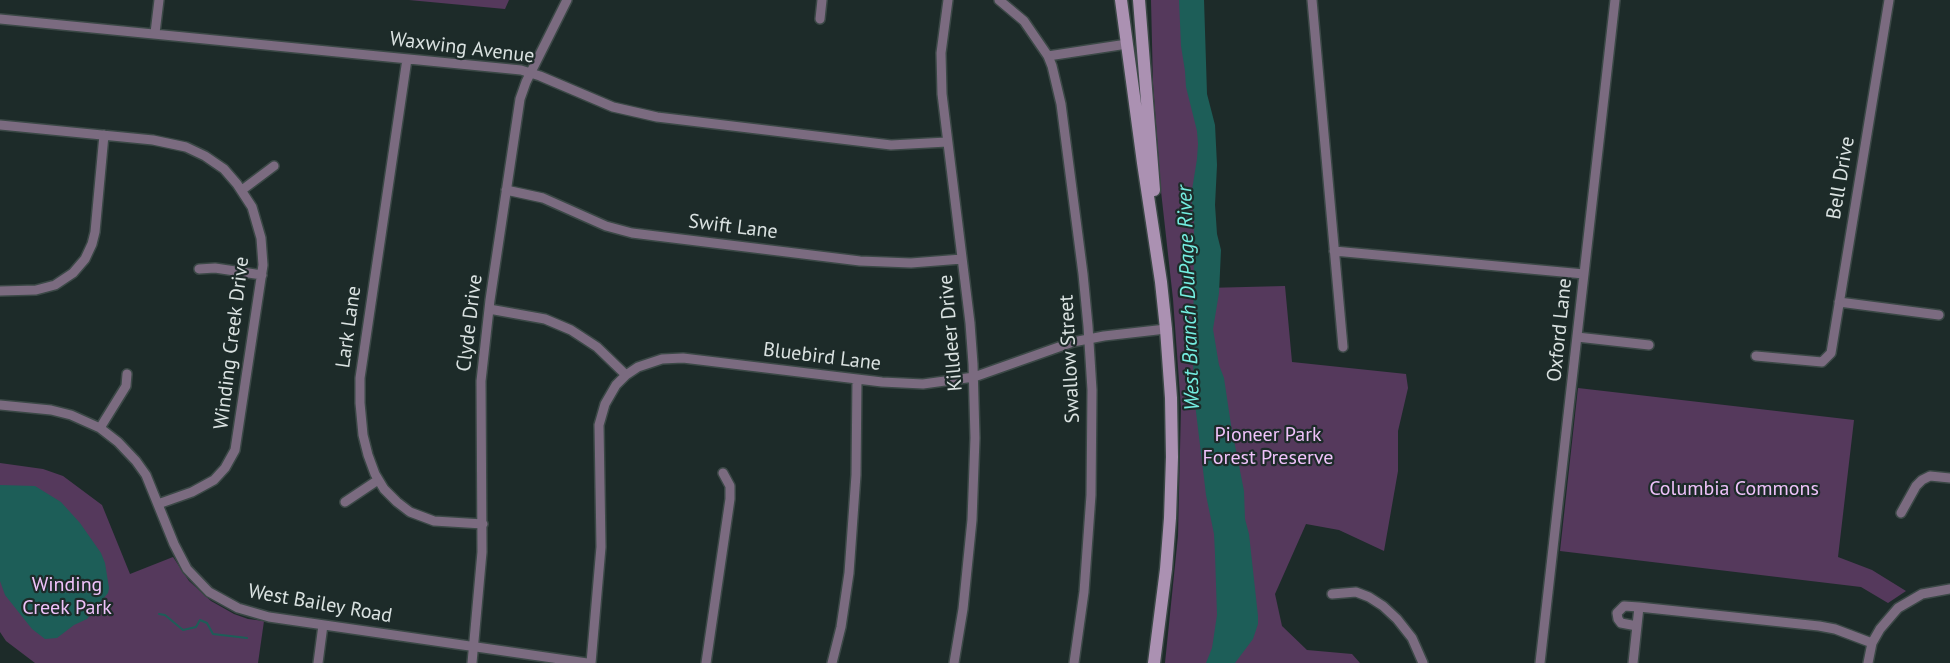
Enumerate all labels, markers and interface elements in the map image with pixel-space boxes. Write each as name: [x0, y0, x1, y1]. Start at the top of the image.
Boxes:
street label: Waxwing Avenue: [388, 27, 536, 69]
street label: Bell Drive: [1822, 135, 1860, 221]
water label: West Branch DuPage River: [1172, 185, 1206, 411]
street label: Swift Lane: [687, 210, 779, 244]
street label: Winding Creek Drive: [210, 255, 254, 431]
street label: Clyde Drive: [452, 273, 488, 373]
street label: Killdeer Drive: [934, 274, 968, 392]
street label: Oxford Lane: [1543, 277, 1577, 383]
street label: Lark Lane: [331, 284, 367, 370]
street label: Swallow Street: [1055, 294, 1085, 424]
street label: Bluebird Lane: [762, 338, 882, 376]
park label: Pioneer Park Forest Preserve: [1203, 423, 1333, 470]
park label: Columbia Commons: [1649, 477, 1819, 501]
park label: Winding Creek Park: [22, 573, 112, 620]
street label: West Bailey Road: [246, 580, 394, 628]

